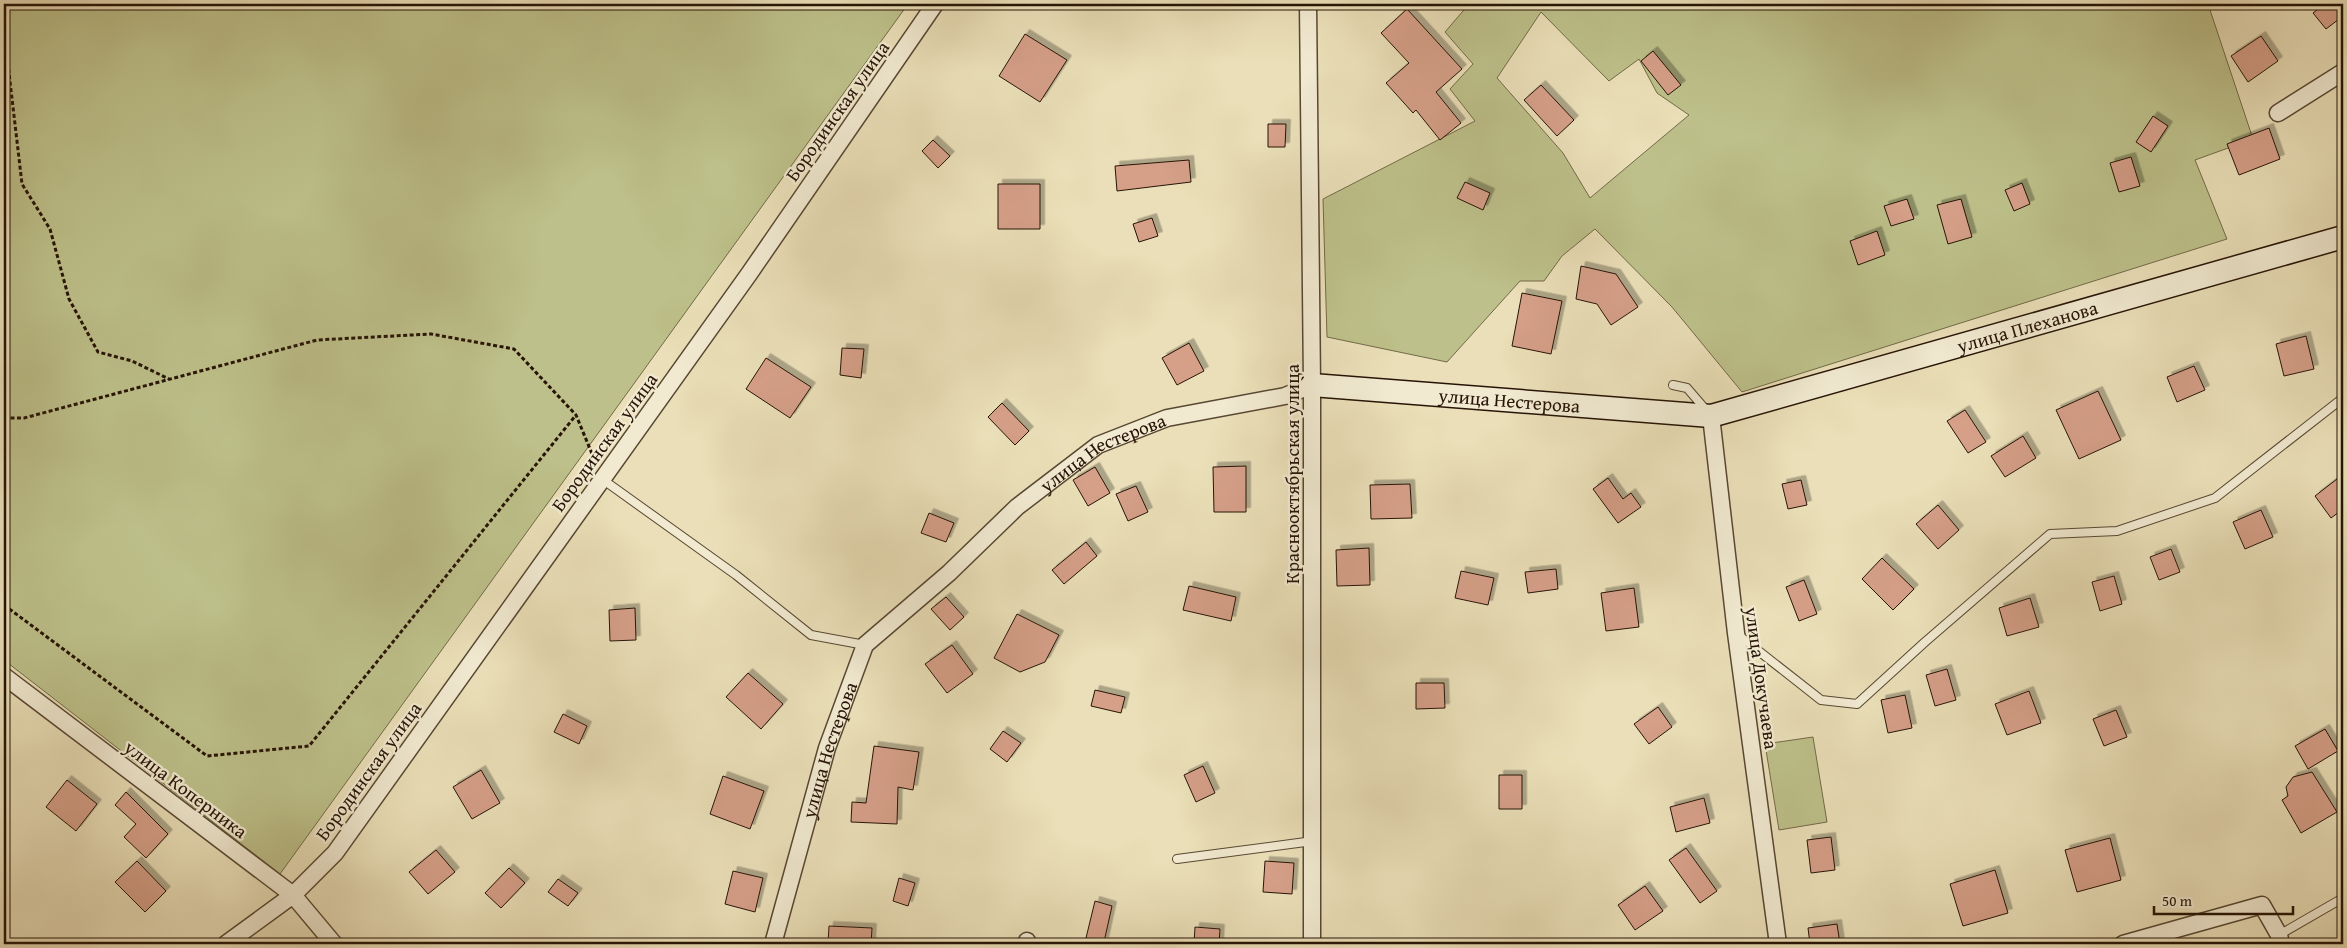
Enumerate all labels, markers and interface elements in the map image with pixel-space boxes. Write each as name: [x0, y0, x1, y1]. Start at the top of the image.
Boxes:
street label: Бородинская улица: [778, 35, 896, 187]
street label: улица Плеханова: [1953, 293, 2101, 360]
street label: Краснооктябрьская улица: [1278, 364, 1306, 584]
street label: Бородинская улица: [544, 367, 664, 517]
street label: улица Нестерова: [1437, 381, 1581, 420]
street label: улица Нестерова: [1033, 406, 1170, 500]
street label: улица Докучаева: [1738, 604, 1786, 751]
street label: улица Нестерова: [794, 678, 864, 822]
street label: Бородинская улица: [308, 696, 428, 846]
street label: улица Коперника: [118, 733, 254, 845]
scale bar: [2154, 883, 2293, 915]
text: 50 m: [2162, 890, 2193, 911]

